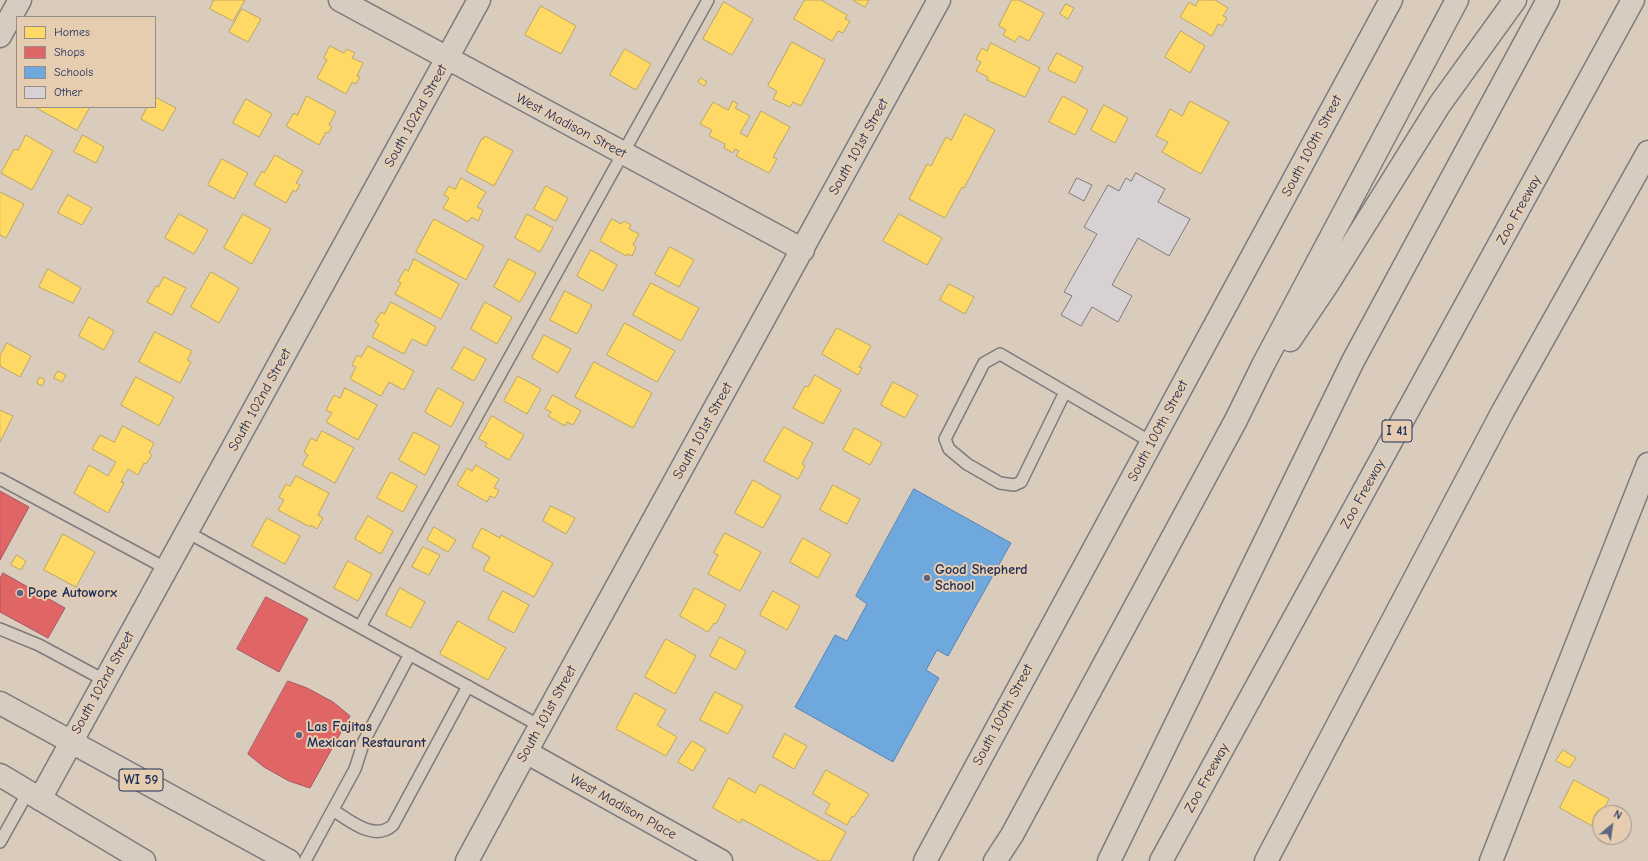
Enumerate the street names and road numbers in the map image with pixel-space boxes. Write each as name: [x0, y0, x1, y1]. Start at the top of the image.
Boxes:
street label: South 102nd Street: [381, 62, 451, 170]
street label: West Madison Street: [513, 90, 629, 162]
street label: South 100th Street: [1278, 92, 1346, 200]
street label: South 101st Street: [826, 96, 892, 198]
street label: Zoo Freeway: [1493, 172, 1545, 248]
street label: South 102nd Street: [225, 346, 295, 454]
street label: South 100th Street: [1124, 377, 1192, 485]
street label: South 101st Street: [670, 380, 736, 482]
road number: I 41: [1382, 420, 1412, 442]
street label: Zoo Freeway: [1337, 456, 1389, 532]
street label: South 102nd Street: [68, 629, 138, 737]
street label: South 100th Street: [969, 661, 1037, 769]
street label: South 101st Street: [514, 663, 580, 765]
street label: Zoo Freeway: [1181, 740, 1233, 816]
road number: WI 59: [119, 769, 163, 791]
street label: West Madison Place: [567, 771, 679, 843]

